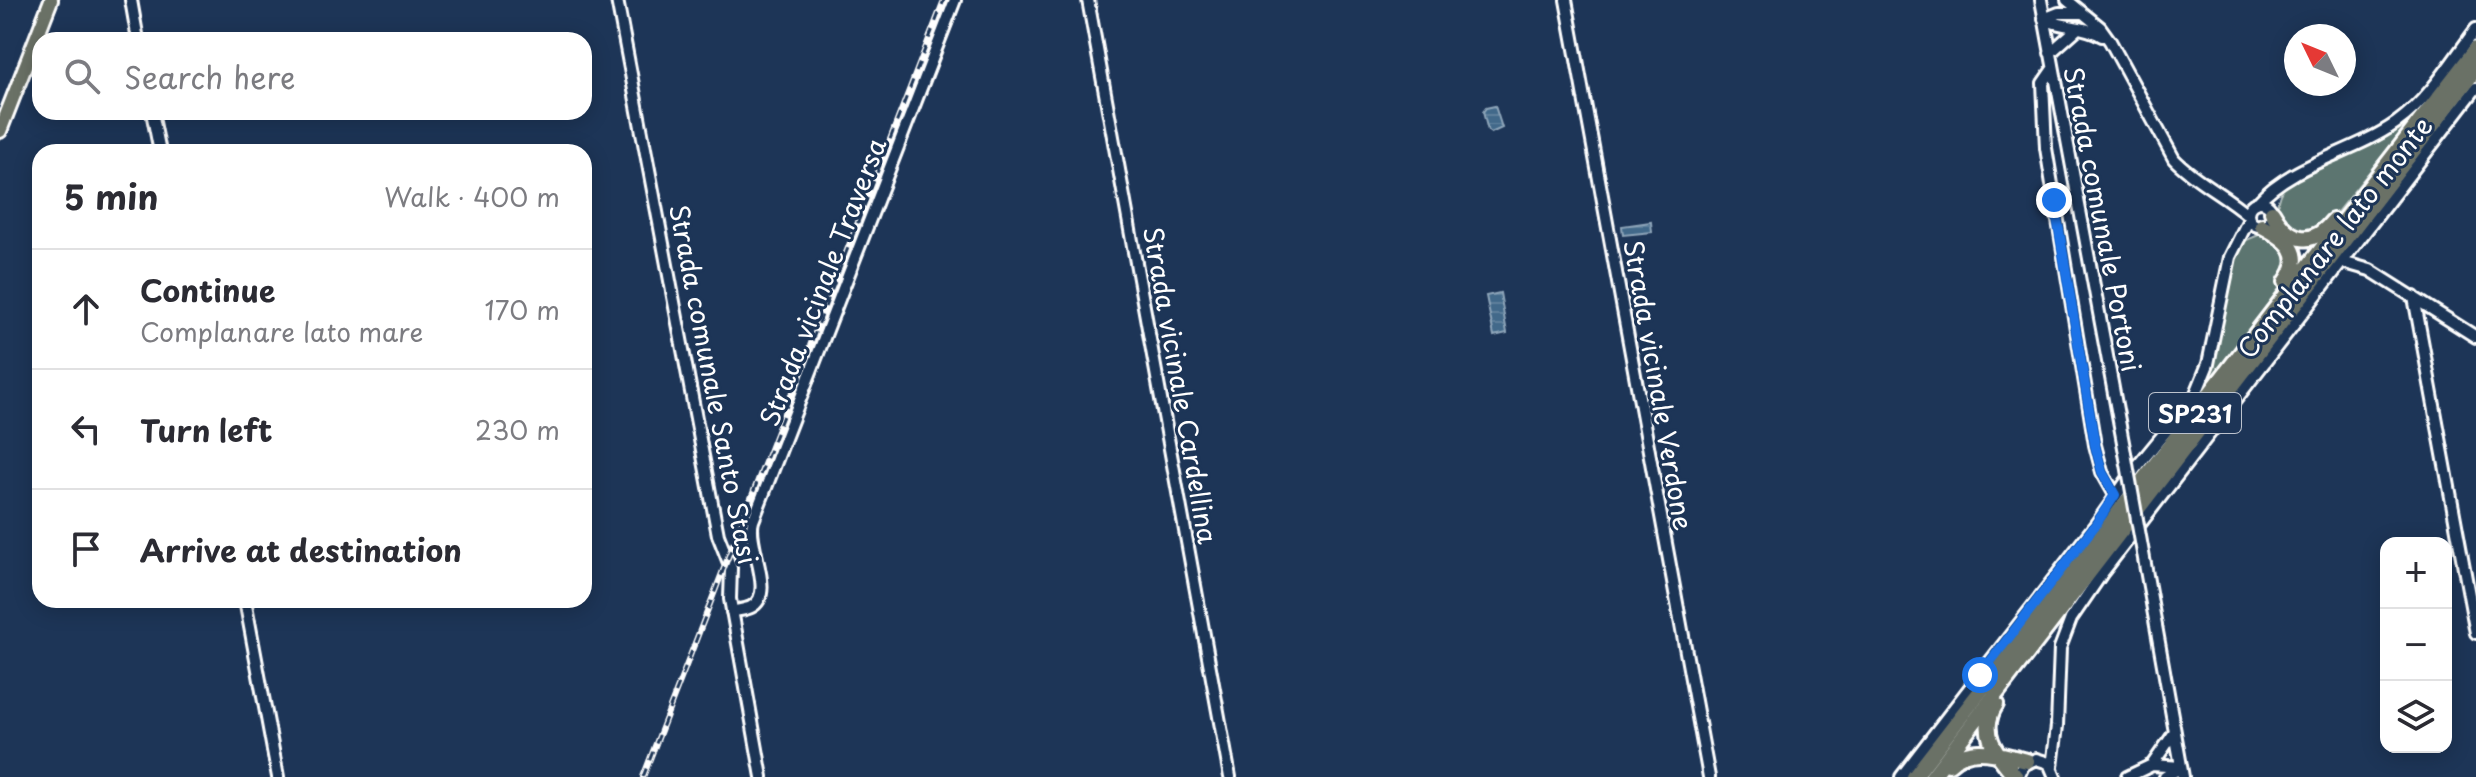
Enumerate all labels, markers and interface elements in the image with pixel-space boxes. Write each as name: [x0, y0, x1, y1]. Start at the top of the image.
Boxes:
north arrow: [2284, 24, 2356, 96]
search box: [32, 32, 592, 120]
icon: search: [60, 54, 104, 98]
text: Search here: [124, 54, 296, 99]
street label: Strada comunale Portoni: [2054, 63, 2152, 375]
street label: Complanare lato monte: [2227, 108, 2441, 366]
street label: Strada vicinale Traversa: [749, 132, 895, 432]
text: 5 min: [64, 170, 158, 222]
text: Walk · 400 m: [384, 177, 560, 216]
route end: [2036, 182, 2072, 218]
street label: Strada comunale Santo Stasi: [660, 201, 768, 567]
street label: Strada vicinale Cardellina: [1134, 223, 1228, 547]
street label: Strada vicinale Verdone: [1614, 237, 1704, 533]
text: Continue: [140, 267, 275, 312]
icon: ahead: [64, 287, 108, 331]
text: 170 m: [485, 290, 560, 329]
text: Complanare lato mare: [140, 312, 423, 351]
road number: SP231: [2149, 393, 2241, 433]
icon: left: [64, 407, 108, 451]
text: Turn left: [140, 407, 272, 452]
text: 230 m: [475, 410, 560, 449]
icon: arrive: [64, 527, 108, 571]
text: Arrive at destination: [140, 527, 462, 572]
map controls: [2380, 537, 2452, 753]
button: +: [2380, 537, 2452, 609]
button: −: [2380, 609, 2452, 681]
route start: [1962, 657, 1998, 693]
button: layers: [2380, 681, 2452, 753]

